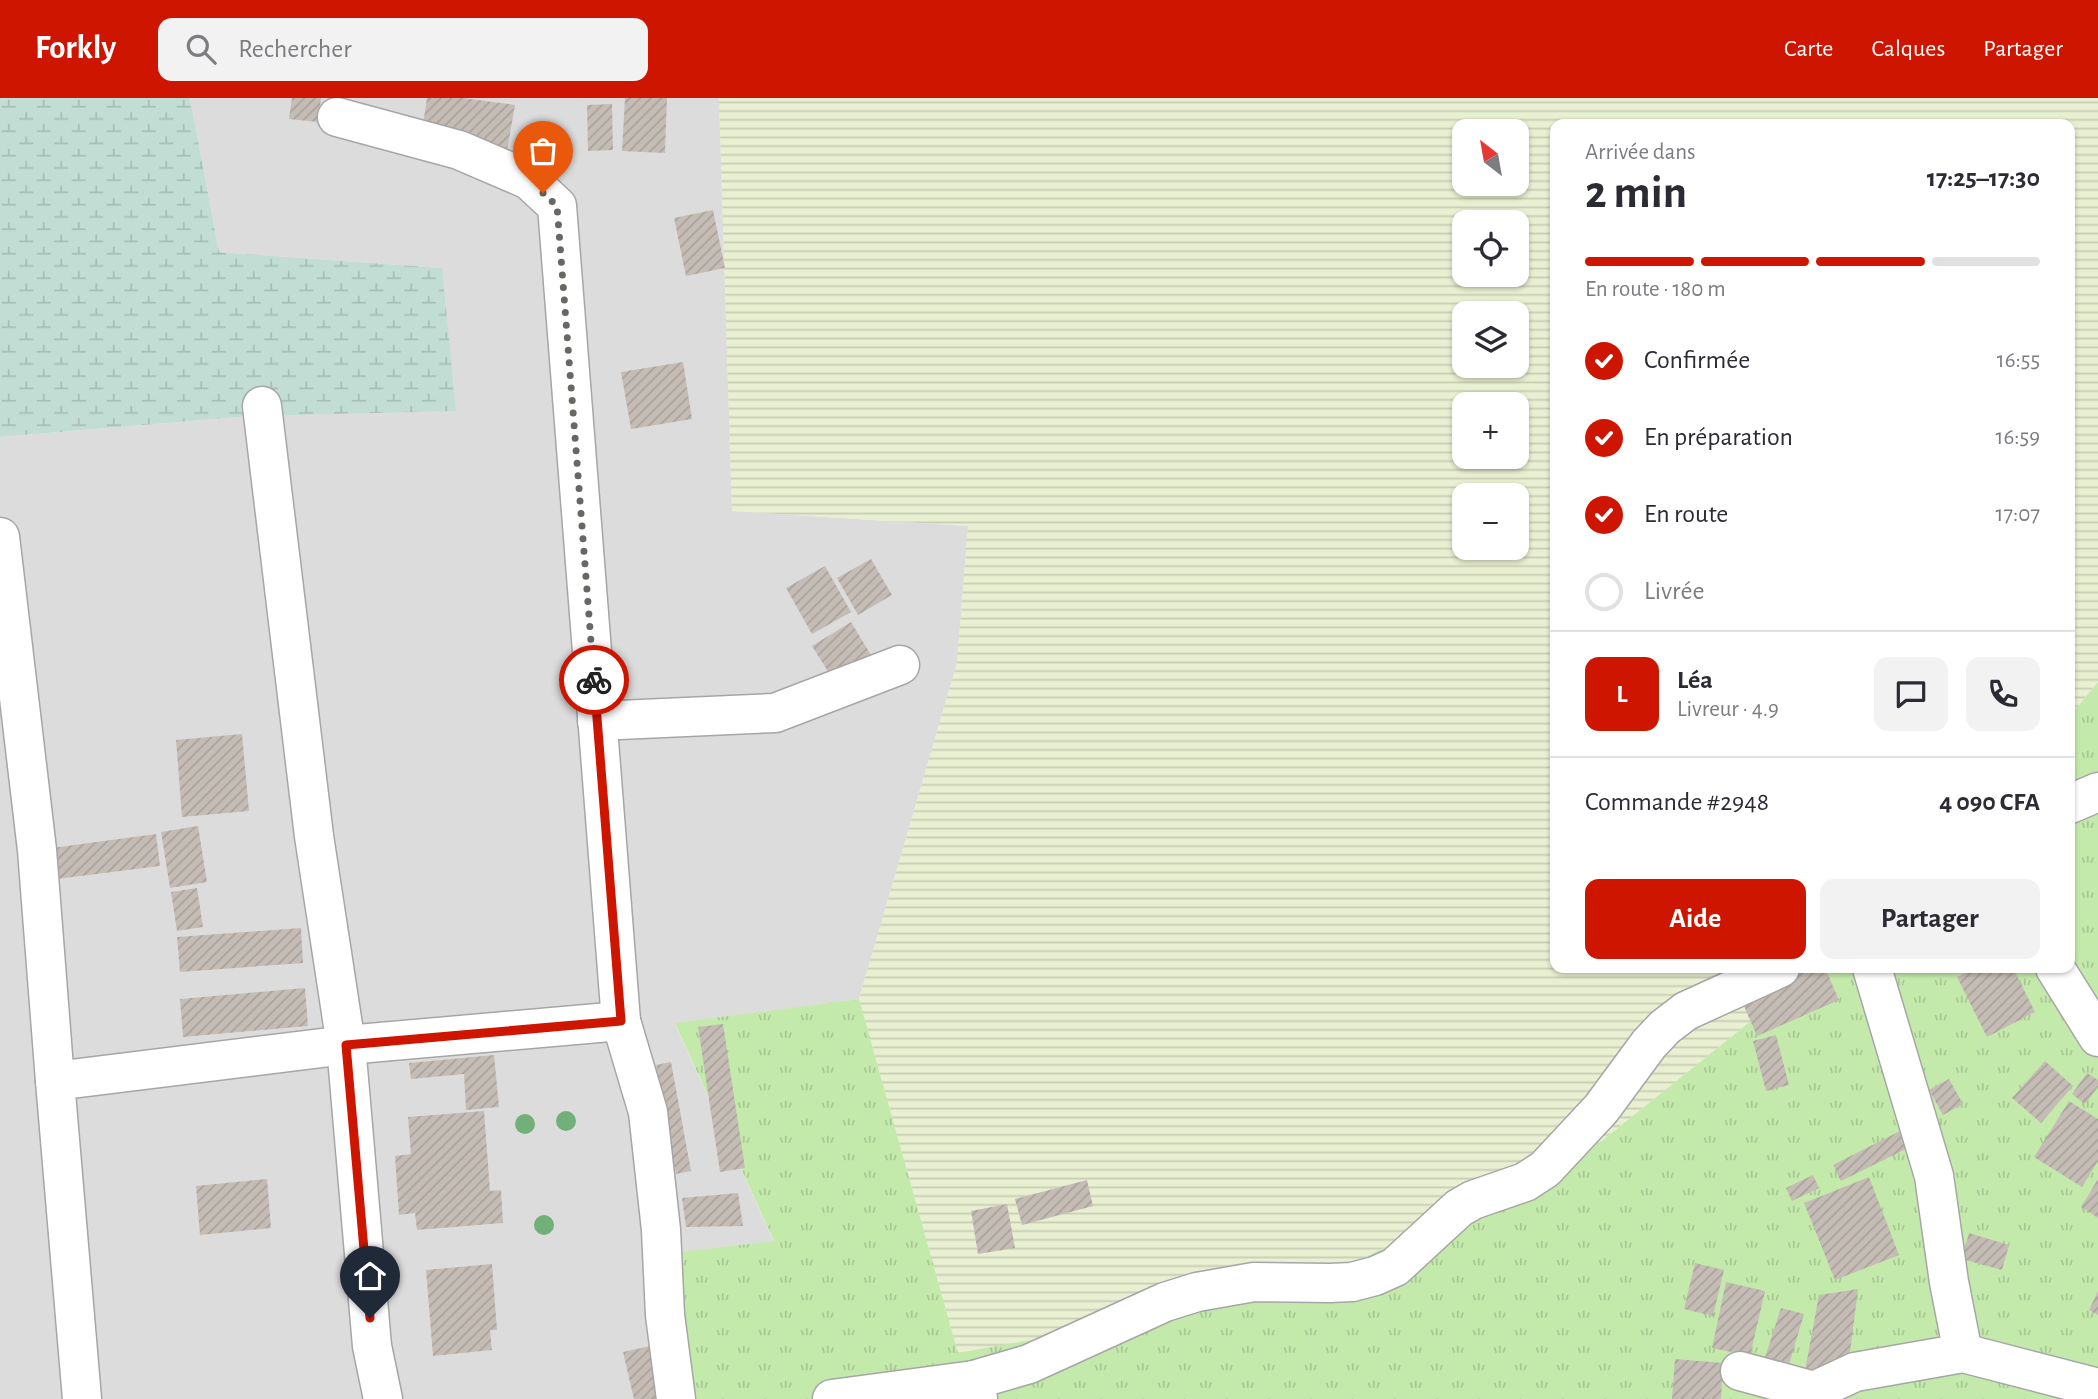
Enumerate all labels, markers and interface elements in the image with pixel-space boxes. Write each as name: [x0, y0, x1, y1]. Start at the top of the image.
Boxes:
search box: [158, 18, 648, 81]
icon: search: [182, 30, 220, 68]
text: Forkly: [35, 32, 116, 65]
text: Rechercher: [238, 36, 352, 62]
text: Carte: [1784, 37, 1833, 61]
text: Calques: [1871, 37, 1945, 61]
text: Partager: [1983, 37, 2063, 61]
north arrow: [1452, 119, 1530, 196]
map controls: [1452, 119, 1529, 560]
pin: [513, 121, 573, 193]
icon: bag: [524, 132, 562, 170]
text: Arrivée dans: [1585, 141, 1696, 164]
text: 17:25–17:30: [1927, 165, 2040, 191]
text: 2 min: [1585, 170, 1687, 216]
button: locate: [1452, 210, 1529, 287]
text: En route · 180 m: [1585, 278, 1726, 301]
button: layers: [1452, 301, 1529, 378]
icon: check: [1585, 342, 1623, 380]
text: Confirmée: [1644, 347, 1750, 373]
text: 16:55: [1997, 349, 2040, 372]
button: +: [1452, 392, 1529, 469]
icon: check: [1585, 419, 1623, 457]
text: En préparation: [1644, 424, 1793, 450]
text: 16:59: [1996, 426, 2040, 449]
button: −: [1452, 483, 1529, 560]
icon: check: [1585, 496, 1623, 534]
text: En route: [1644, 501, 1728, 527]
text: 17:07: [1995, 503, 2040, 526]
text: Livrée: [1644, 578, 1704, 604]
courier: [559, 645, 629, 715]
button: chat: [1874, 657, 1948, 731]
button: phone: [1966, 657, 2040, 731]
icon: bike: [575, 661, 613, 699]
text: Léa: [1677, 667, 1713, 693]
text: L: [1616, 681, 1628, 707]
text: Livreur · 4.9: [1677, 698, 1779, 721]
text: Commande #2948: [1585, 789, 1769, 815]
text: 4 090 CFA: [1939, 789, 2040, 815]
button: Aide: [1585, 879, 1806, 959]
button: Partager: [1820, 879, 2040, 959]
pin: [340, 1246, 400, 1318]
icon: home: [351, 1257, 389, 1295]

